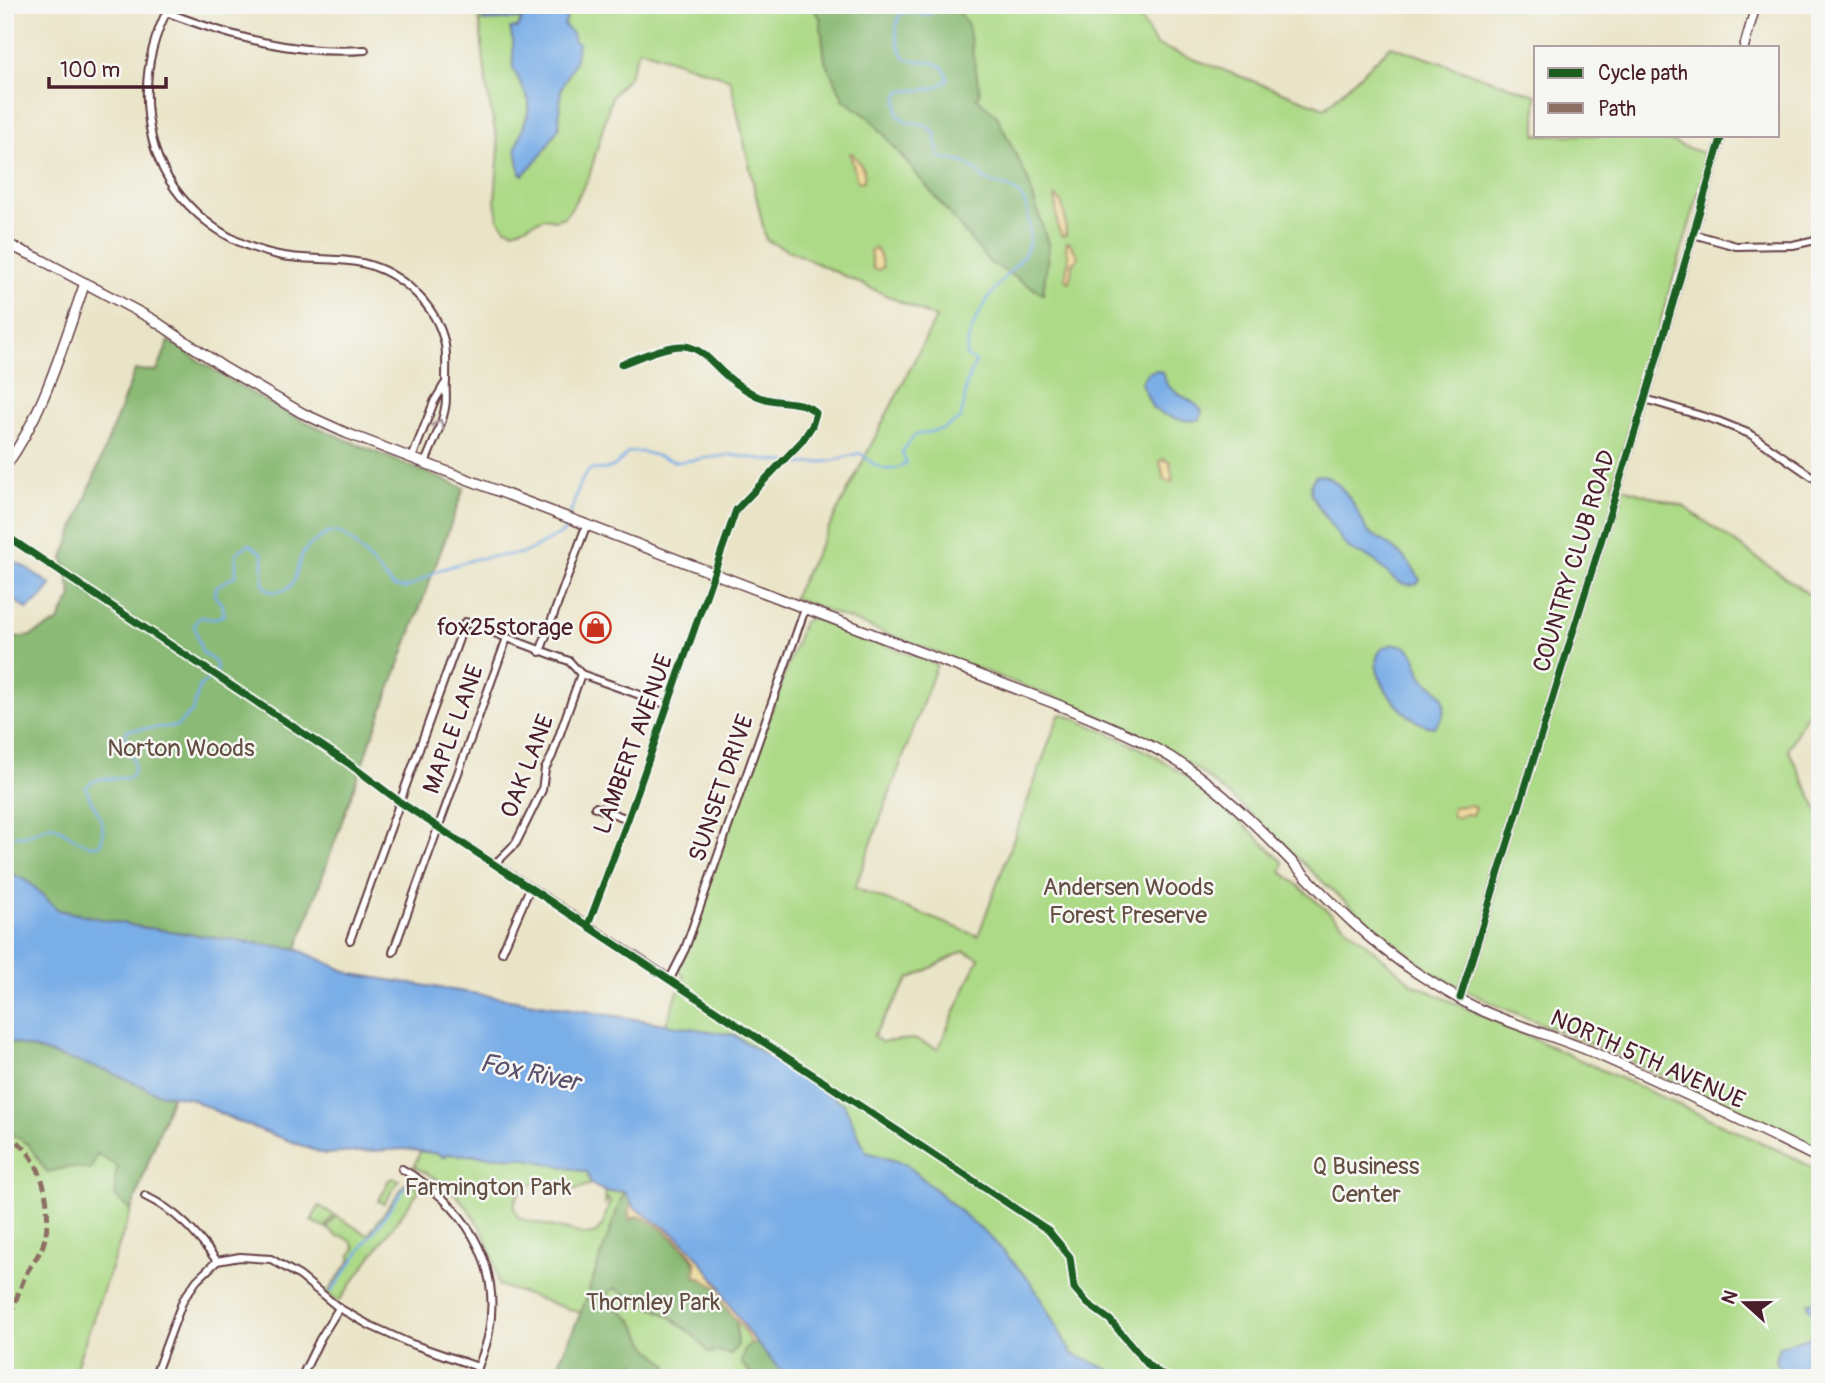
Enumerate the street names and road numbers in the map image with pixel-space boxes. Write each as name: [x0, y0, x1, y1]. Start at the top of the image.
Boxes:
street label: COUNTRY CLUB ROAD: [1527, 447, 1622, 676]
street label: LAMBERT AVENUE: [587, 650, 679, 838]
street label: MAPLE LANE: [417, 661, 490, 798]
street label: OAK LANE: [495, 710, 560, 822]
street label: SUNSET DRIVE: [683, 711, 760, 866]
street label: NORTH 5TH AVENUE: [1546, 1003, 1750, 1115]

